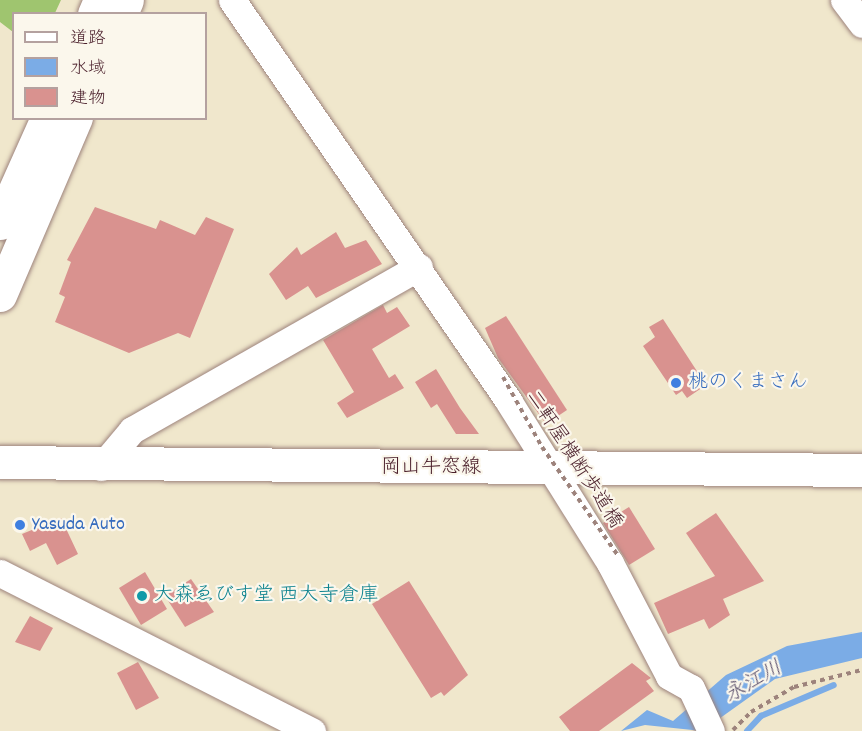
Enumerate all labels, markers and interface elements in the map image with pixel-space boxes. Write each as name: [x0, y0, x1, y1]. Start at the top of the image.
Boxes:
legend: [12, 12, 207, 120]
text: 道路: [70, 27, 106, 52]
text: 水域: [70, 57, 106, 82]
text: 建物: [70, 87, 106, 112]
place label: 桃のくまさん: [688, 371, 808, 395]
marker: 桃のくまさん: [669, 376, 683, 390]
street label: 二軒屋横断歩道橋: [519, 386, 627, 534]
street label: 岡山牛窓線: [381, 456, 481, 480]
place label: Yasuda Auto: [32, 513, 125, 537]
marker: Yasuda Auto: [13, 518, 27, 532]
place label: 大森ゑびす堂 西大寺倉庫: [154, 584, 379, 608]
marker: 大森ゑびす堂 西大寺倉庫: [135, 589, 149, 603]
water label: 永江川: [720, 656, 788, 710]

